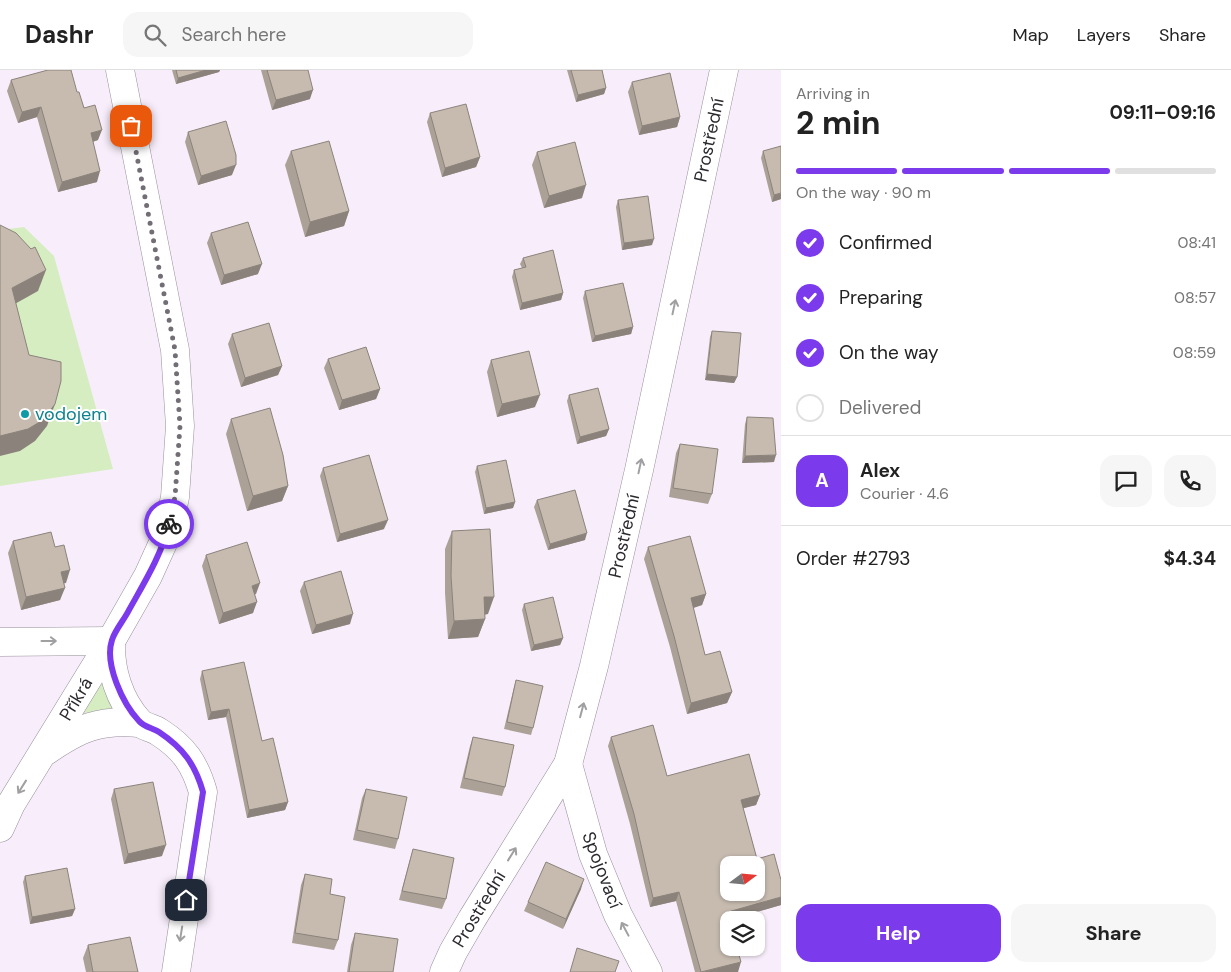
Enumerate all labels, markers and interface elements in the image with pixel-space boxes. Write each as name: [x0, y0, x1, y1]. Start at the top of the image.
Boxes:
search box: [123, 12, 473, 57]
text: Dashr: [25, 19, 93, 50]
icon: search: [141, 21, 169, 49]
text: Search here: [181, 22, 286, 47]
text: Map: [1013, 23, 1049, 47]
text: Layers: [1077, 23, 1131, 47]
text: Share: [1159, 23, 1206, 47]
text: Arriving in: [796, 83, 870, 104]
street label: Prostřední: [688, 96, 730, 184]
text: 09:11–09:16: [1109, 100, 1216, 125]
text: 2 min: [796, 102, 881, 144]
pin: [110, 105, 152, 147]
icon: bag: [117, 112, 145, 140]
text: On the way · 90 m: [796, 182, 931, 203]
icon: check: [796, 229, 824, 257]
text: Confirmed: [839, 230, 932, 255]
text: 08:41: [1177, 232, 1216, 253]
icon: check: [796, 284, 824, 312]
text: Preparing: [839, 285, 923, 310]
text: 08:57: [1174, 287, 1216, 308]
one-way arrow: [670, 300, 679, 316]
icon: check: [796, 339, 824, 367]
text: On the way: [839, 340, 939, 365]
text: 08:59: [1173, 342, 1216, 363]
text: Delivered: [839, 395, 921, 420]
place label: vodojem: [35, 402, 107, 426]
marker: vodojem: [19, 408, 31, 420]
button: chat: [1100, 455, 1152, 507]
button: phone: [1164, 455, 1216, 507]
text: Alex: [860, 458, 900, 483]
one-way arrow: [636, 459, 645, 475]
text: A: [815, 468, 829, 493]
text: Courier · 4.6: [860, 483, 949, 504]
street label: Prostřední: [603, 492, 645, 580]
courier: [144, 499, 194, 549]
icon: bike: [155, 510, 183, 538]
text: Order #2793: [796, 546, 911, 571]
text: $4.34: [1164, 546, 1216, 571]
one-way arrow: [40, 636, 56, 646]
street label: Příkrá: [54, 673, 98, 725]
one-way arrow: [578, 702, 587, 718]
one-way arrow: [17, 779, 27, 793]
street label: Spojovací: [576, 828, 628, 912]
one-way arrow: [508, 848, 518, 862]
north arrow: [720, 856, 765, 901]
map controls: [720, 856, 765, 956]
street label: Prostřední: [447, 866, 511, 952]
pin: [165, 879, 207, 921]
icon: home: [172, 886, 200, 914]
button: Help: [796, 904, 1001, 962]
button: Share: [1011, 904, 1216, 962]
button: layers: [720, 911, 765, 956]
one-way arrow: [620, 922, 630, 937]
one-way arrow: [176, 926, 186, 942]

